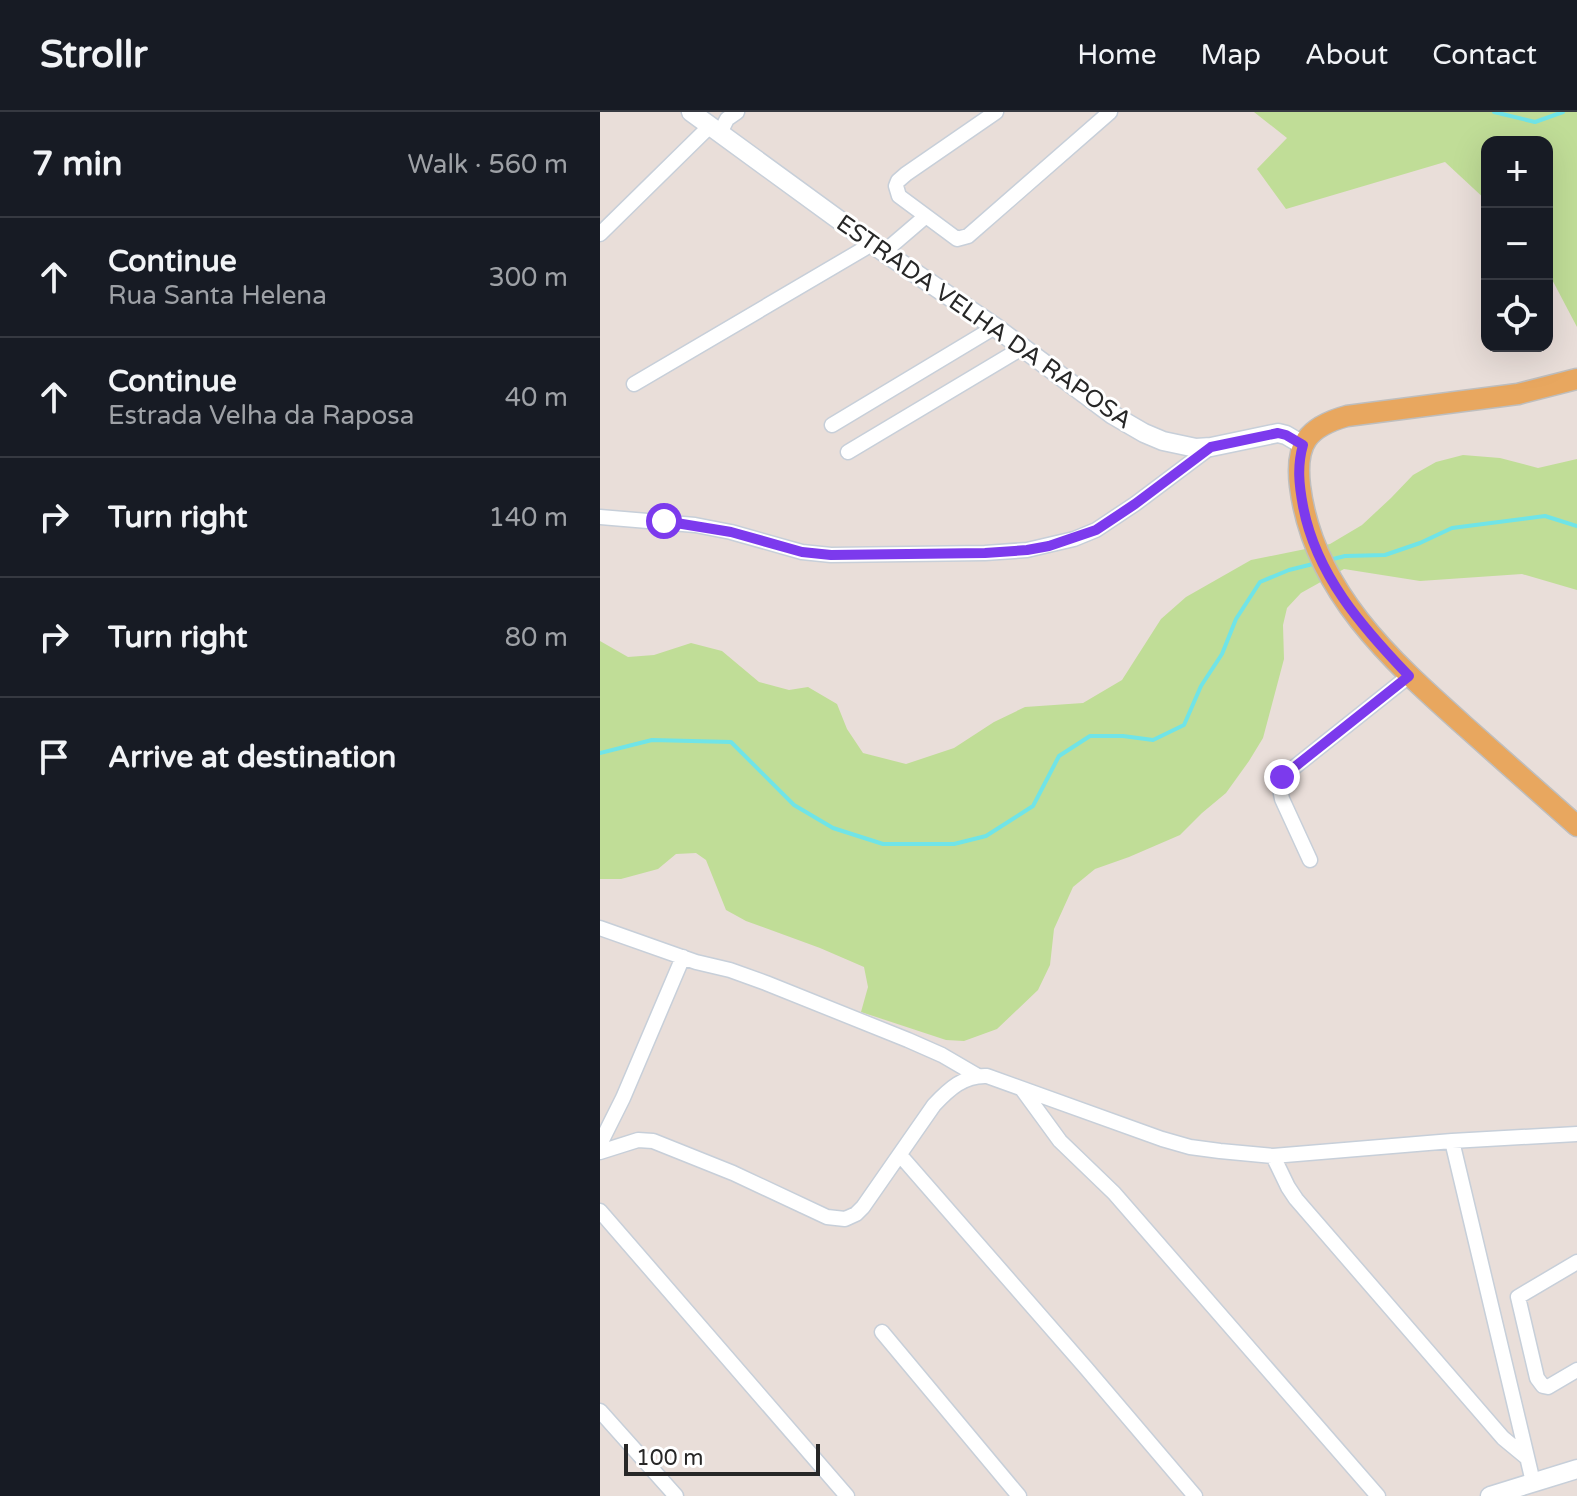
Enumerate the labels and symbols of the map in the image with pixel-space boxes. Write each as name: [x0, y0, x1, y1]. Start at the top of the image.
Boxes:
street label: ESTRADA VELHA DA RAPOSA: [831, 209, 1137, 435]
route start: [646, 503, 682, 539]
route end: [1264, 759, 1300, 795]
scale bar: [624, 1440, 820, 1476]

